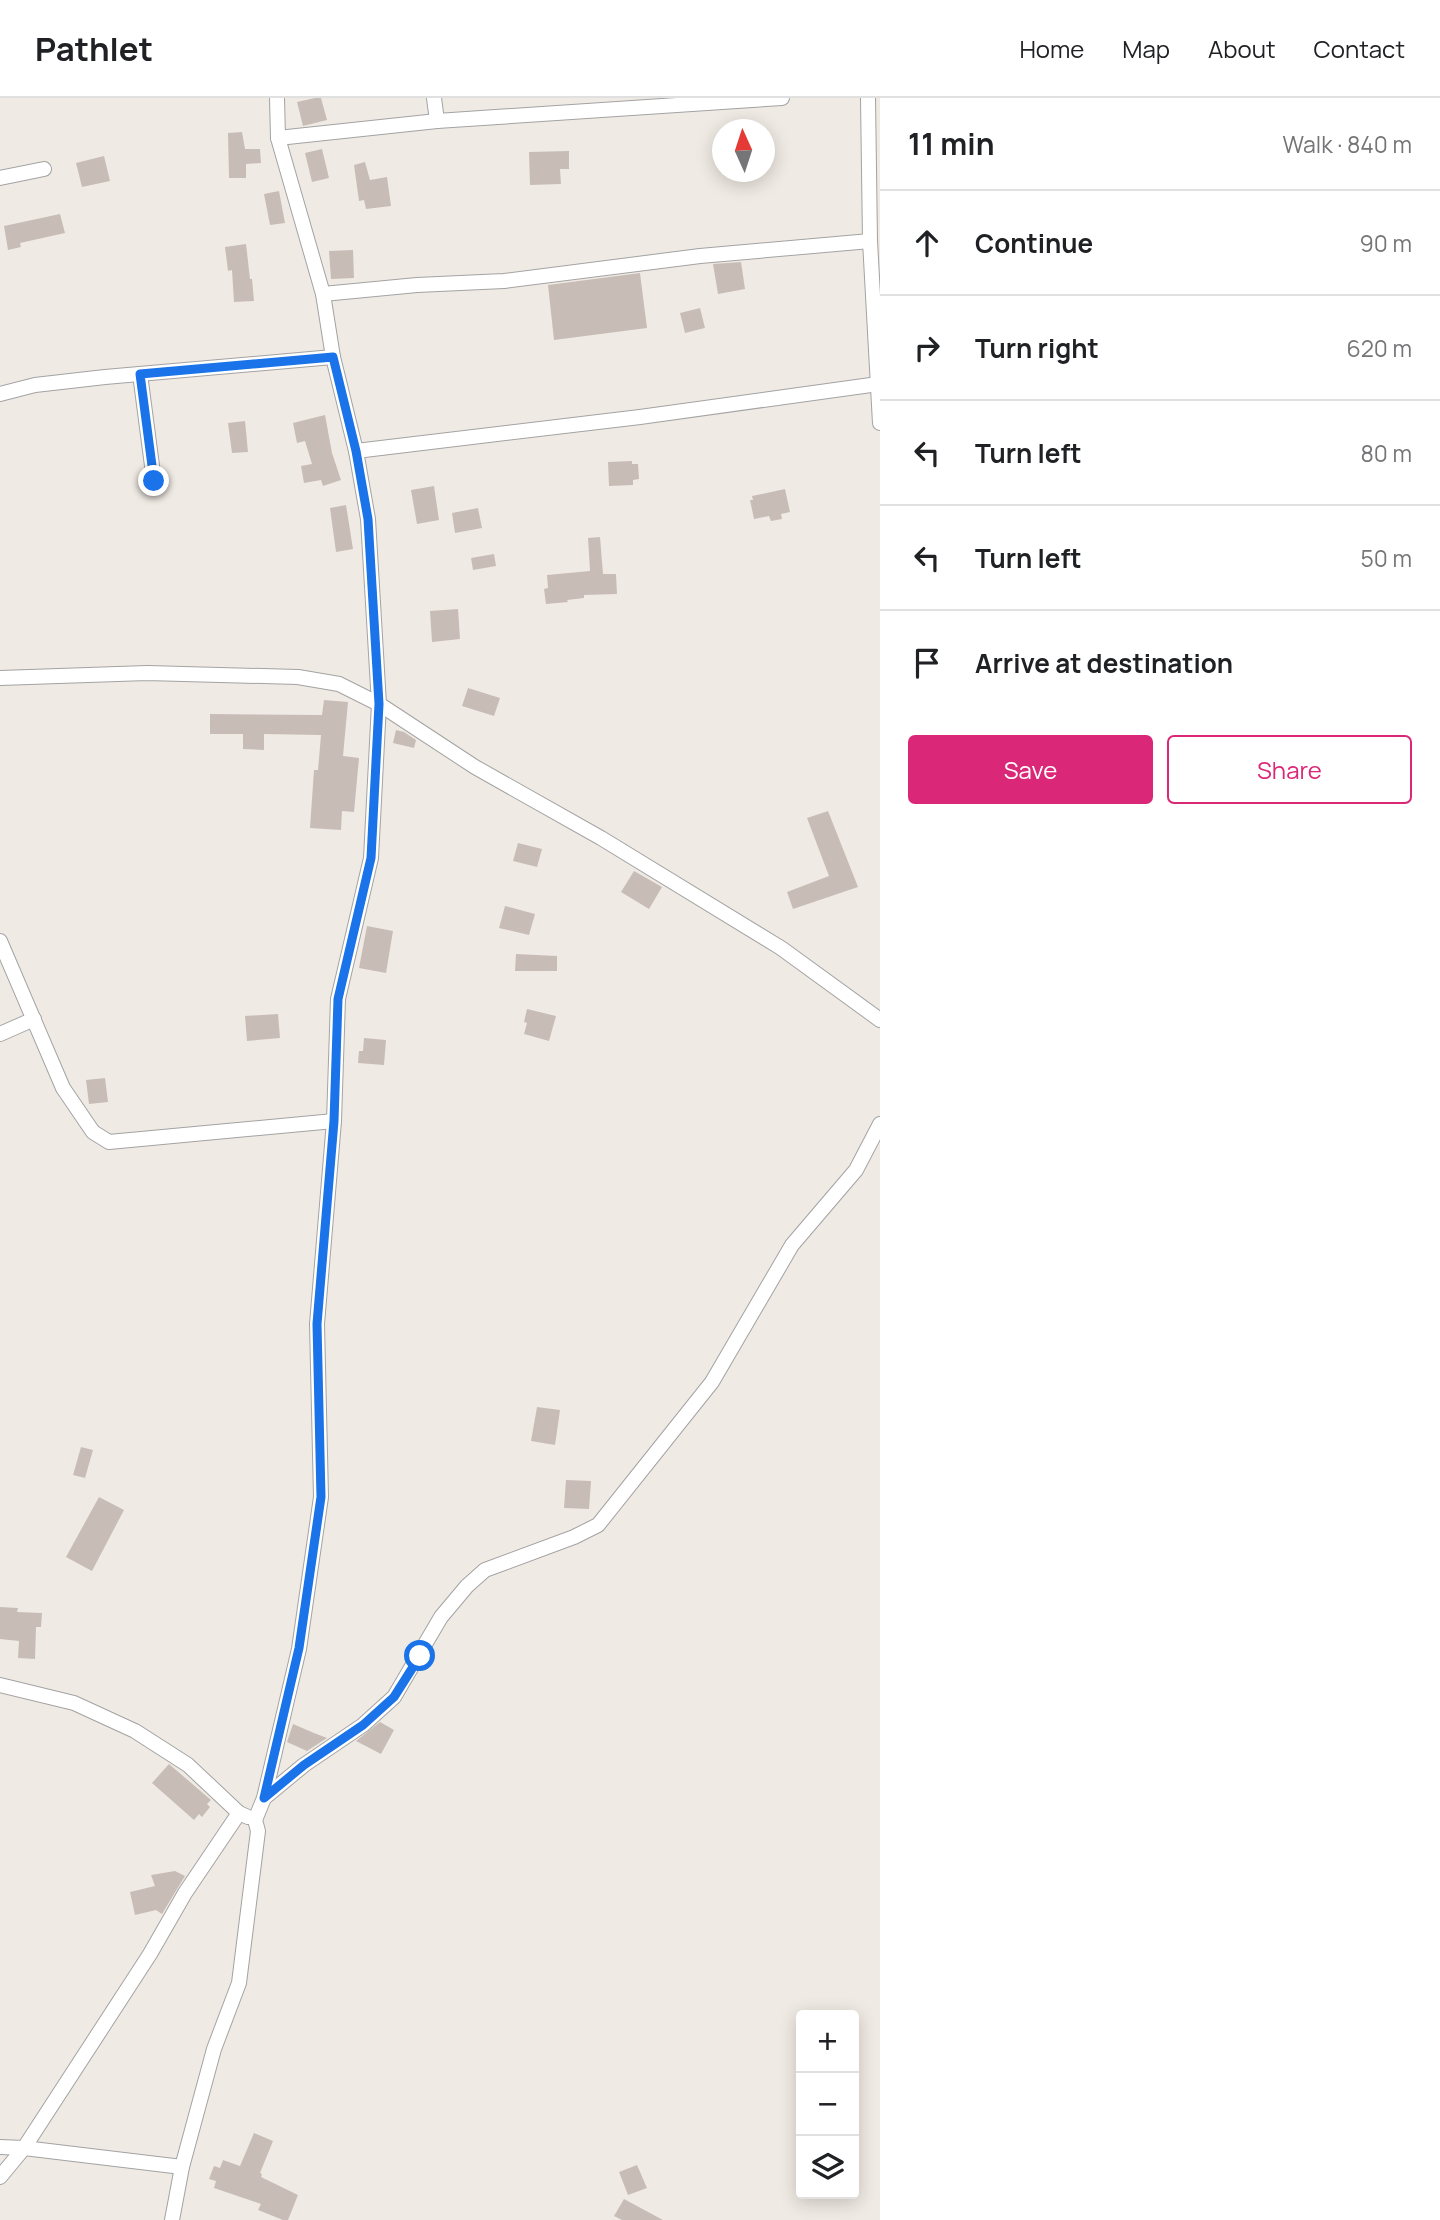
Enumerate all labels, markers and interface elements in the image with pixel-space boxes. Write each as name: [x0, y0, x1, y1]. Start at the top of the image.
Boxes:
text: Pathlet: [35, 26, 153, 71]
text: Home: [1019, 32, 1084, 65]
text: Map: [1122, 32, 1170, 65]
text: About: [1208, 32, 1276, 65]
text: Contact: [1314, 32, 1405, 65]
north arrow: [712, 119, 775, 182]
text: 11 min: [908, 123, 994, 164]
text: Walk · 840 m: [1283, 128, 1412, 160]
icon: ahead: [908, 224, 946, 262]
text: Continue: [975, 225, 1093, 261]
text: 90 m: [1360, 227, 1412, 259]
icon: right: [908, 329, 946, 367]
text: Turn right: [975, 330, 1099, 366]
text: 620 m: [1346, 332, 1412, 364]
icon: left: [908, 434, 946, 472]
text: Turn left: [975, 435, 1082, 471]
text: 80 m: [1361, 437, 1412, 469]
route end: [138, 465, 169, 496]
icon: left: [908, 539, 946, 577]
text: Turn left: [975, 540, 1082, 576]
text: 50 m: [1361, 542, 1412, 574]
icon: arrive: [908, 644, 946, 682]
text: Arrive at destination: [975, 645, 1233, 681]
button: Save: [908, 735, 1153, 804]
button: Share: [1167, 735, 1412, 804]
route start: [404, 1640, 435, 1671]
map controls: [796, 2010, 859, 2199]
button: +: [796, 2010, 859, 2073]
button: −: [796, 2073, 859, 2136]
button: layers: [796, 2136, 859, 2199]

